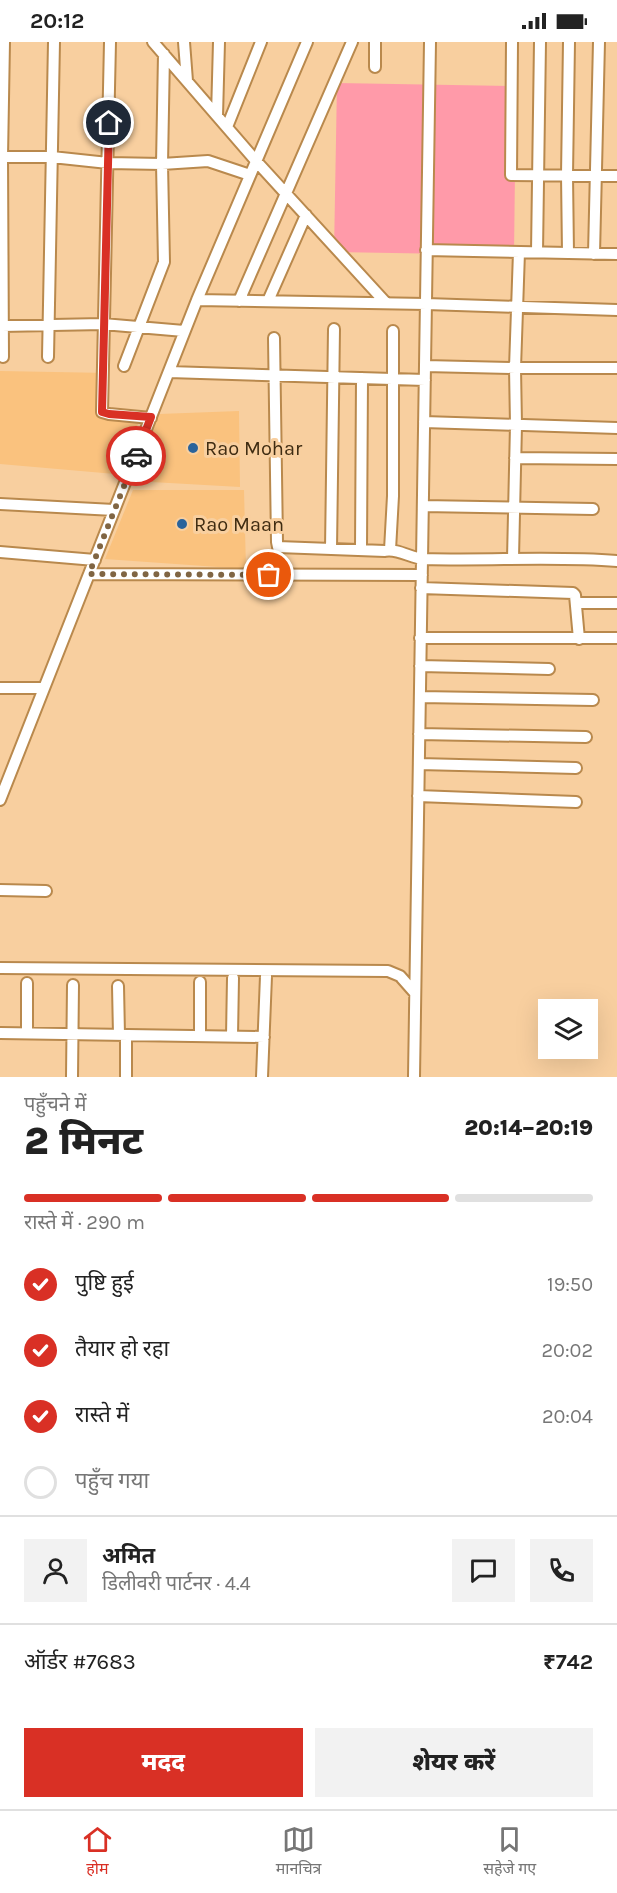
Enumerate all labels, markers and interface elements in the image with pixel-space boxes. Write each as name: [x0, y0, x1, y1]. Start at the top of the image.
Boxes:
text: 20:12: [30, 8, 84, 34]
pin: [83, 97, 134, 148]
icon: home: [92, 106, 125, 139]
courier: [106, 426, 166, 486]
place label: Rao Mohar: [205, 437, 303, 460]
icon: car: [120, 440, 153, 473]
marker: Rao Mohar: [186, 441, 200, 455]
place label: Rao Maan: [194, 513, 284, 536]
marker: Rao Maan: [175, 517, 189, 531]
pin: [243, 549, 294, 600]
icon: bag: [252, 558, 285, 591]
map controls: [538, 999, 598, 1059]
button: layers: [538, 999, 598, 1059]
text: पहुँचने में: [24, 1093, 87, 1116]
text: 20:14–20:19: [464, 1115, 593, 1141]
text: 2 मिनट: [24, 1118, 143, 1164]
text: रास्ते में · 290 m: [24, 1211, 145, 1234]
icon: check: [24, 1268, 57, 1301]
text: पुष्टि हुई: [75, 1270, 134, 1296]
text: 19:50: [547, 1273, 593, 1296]
icon: check: [24, 1334, 57, 1367]
text: तैयार हो रहा: [75, 1336, 169, 1362]
text: 20:02: [541, 1339, 593, 1362]
icon: check: [24, 1400, 57, 1433]
text: रास्ते में: [75, 1402, 129, 1428]
text: 20:04: [542, 1405, 593, 1428]
text: पहुँच गया: [75, 1468, 149, 1494]
button: person: [24, 1539, 87, 1602]
button: chat: [452, 1539, 515, 1602]
button: phone: [530, 1539, 593, 1602]
text: अमित: [102, 1543, 155, 1569]
text: डिलीवरी पार्टनर · 4.4: [102, 1572, 251, 1595]
text: ऑर्डर #7683: [24, 1649, 136, 1675]
text: ₹742: [543, 1649, 593, 1675]
button: मदद: [24, 1728, 303, 1797]
button: शेयर करें: [315, 1728, 593, 1797]
tab: होम: [81, 1823, 114, 1881]
tab: मानचित्र: [276, 1823, 321, 1881]
tab: सहेजे गए: [483, 1823, 536, 1881]

